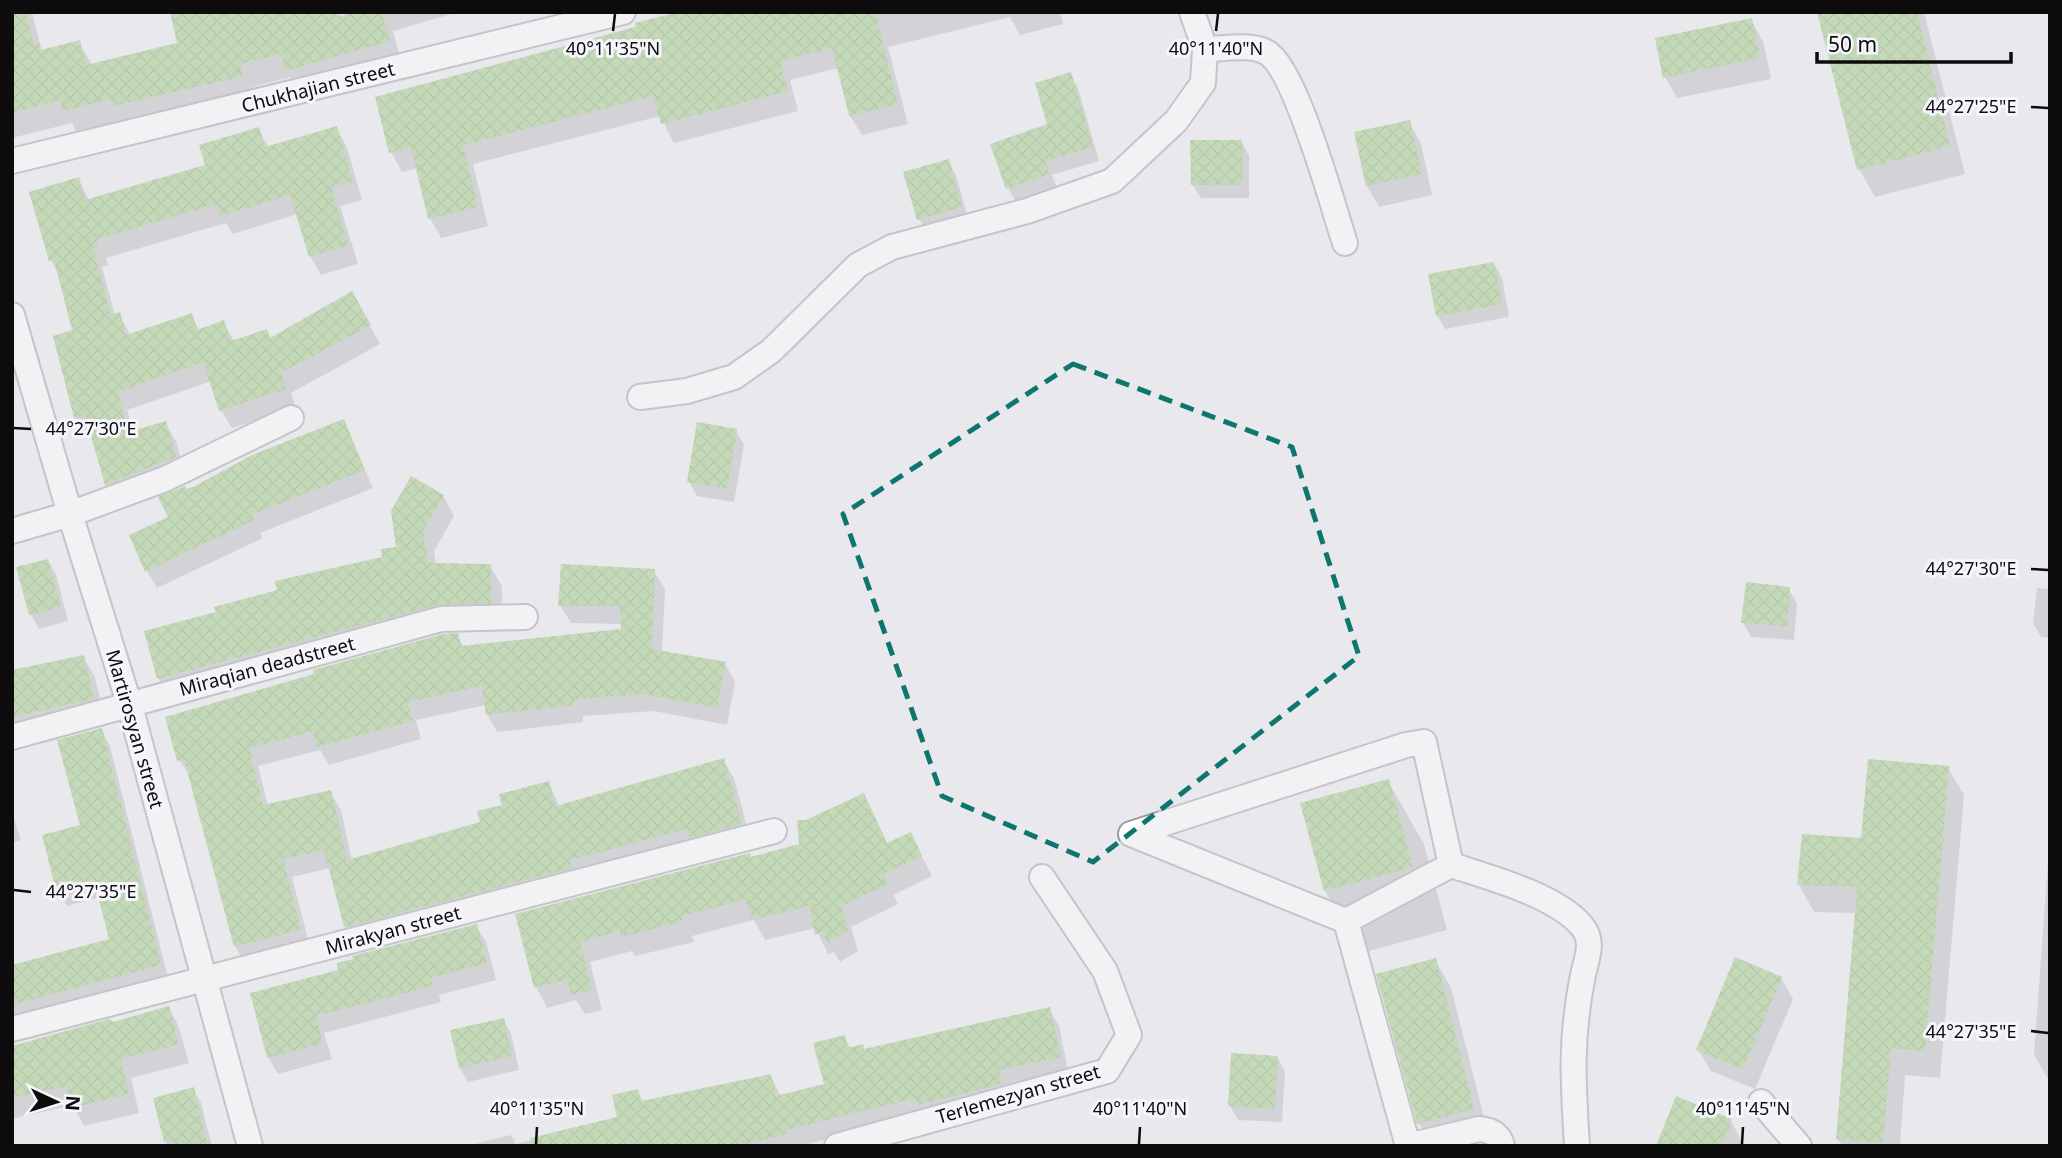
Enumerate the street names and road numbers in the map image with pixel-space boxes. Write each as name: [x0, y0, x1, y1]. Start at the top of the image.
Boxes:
street label: Chukhajian street: [239, 55, 397, 119]
street label: Miraqian deadstreet: [176, 630, 358, 702]
street label: Martirosyan street: [100, 646, 170, 812]
street label: Mirakyan street: [322, 899, 464, 961]
street label: Terlemezyan street: [933, 1058, 1103, 1130]

